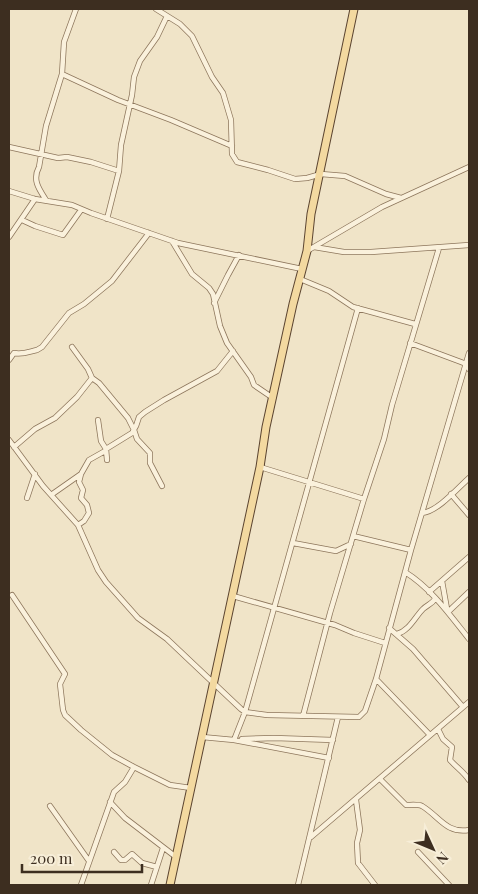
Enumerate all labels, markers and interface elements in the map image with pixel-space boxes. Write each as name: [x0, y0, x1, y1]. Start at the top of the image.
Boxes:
north arrow: [408, 824, 458, 874]
scale bar: [22, 842, 142, 874]
text: 200 m: [30, 848, 73, 868]
text: N: [432, 848, 453, 869]

